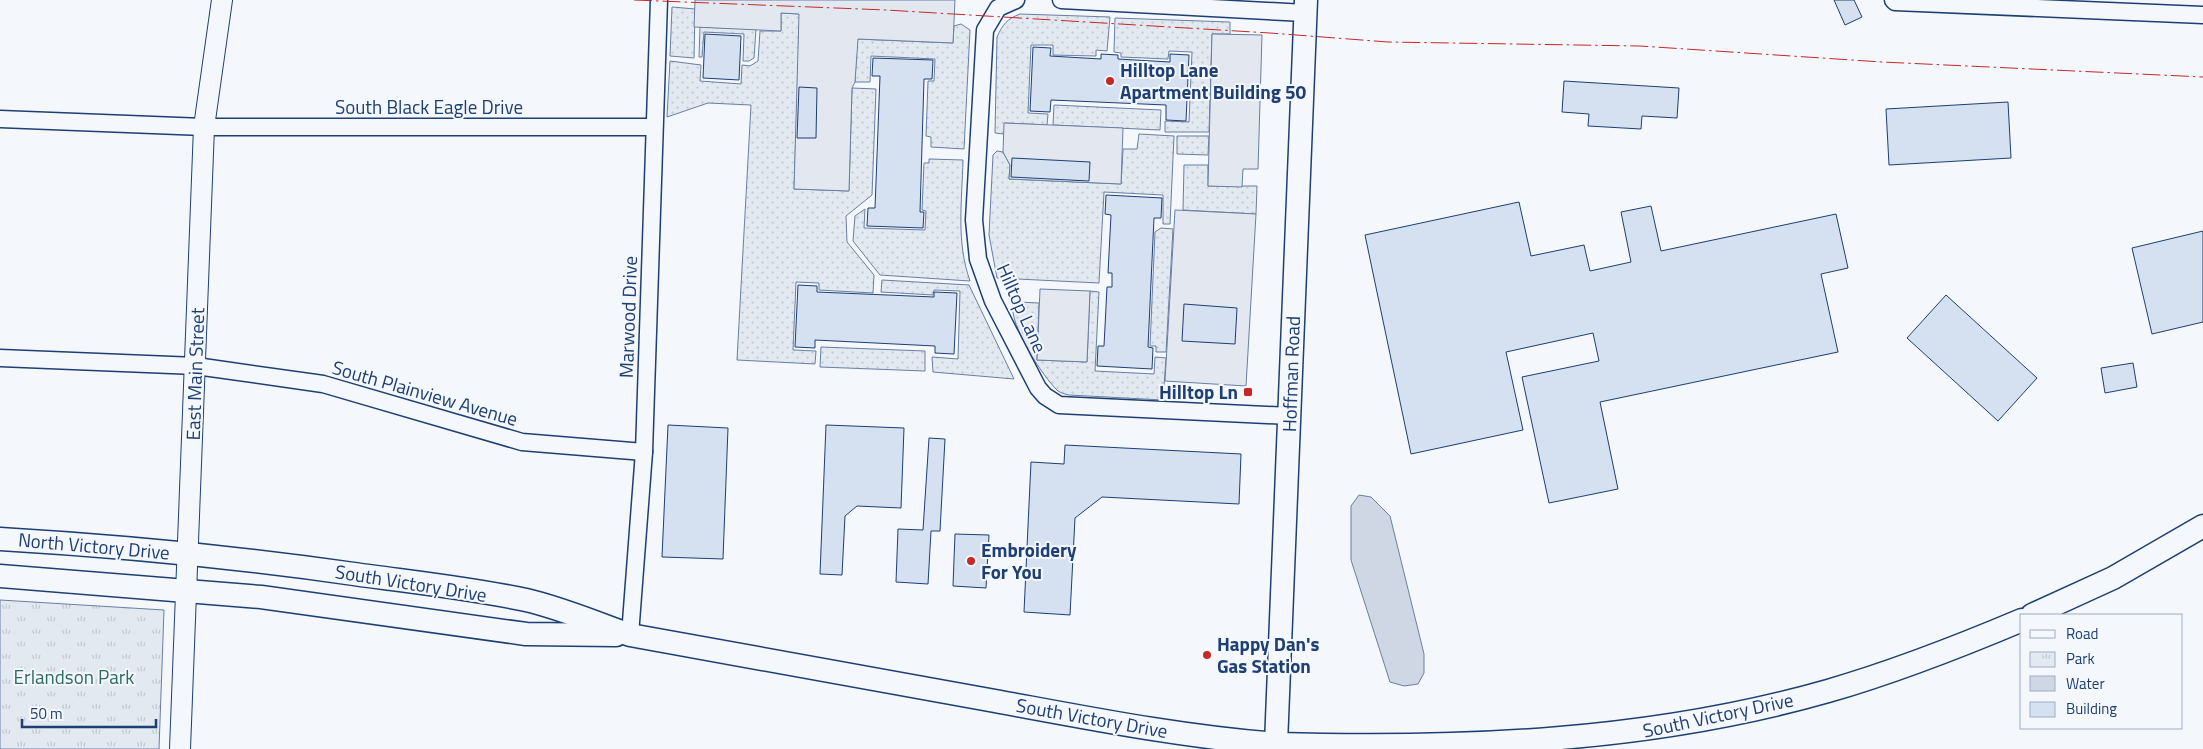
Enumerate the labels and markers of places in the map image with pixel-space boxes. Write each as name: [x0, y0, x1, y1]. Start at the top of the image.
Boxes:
place label: Hilltop Lane Apartment Building 50: [1120, 55, 1307, 106]
marker: Hilltop Lane Apartment Building 50: [1104, 75, 1116, 87]
place label: Hilltop Ln: [1159, 377, 1238, 406]
marker: Hilltop Ln: [1242, 386, 1254, 398]
place label: Embroidery For You: [981, 535, 1077, 586]
marker: Embroidery For You: [965, 555, 977, 567]
place label: Happy Dan's Gas Station: [1217, 629, 1319, 680]
marker: Happy Dan's Gas Station: [1201, 649, 1213, 661]

